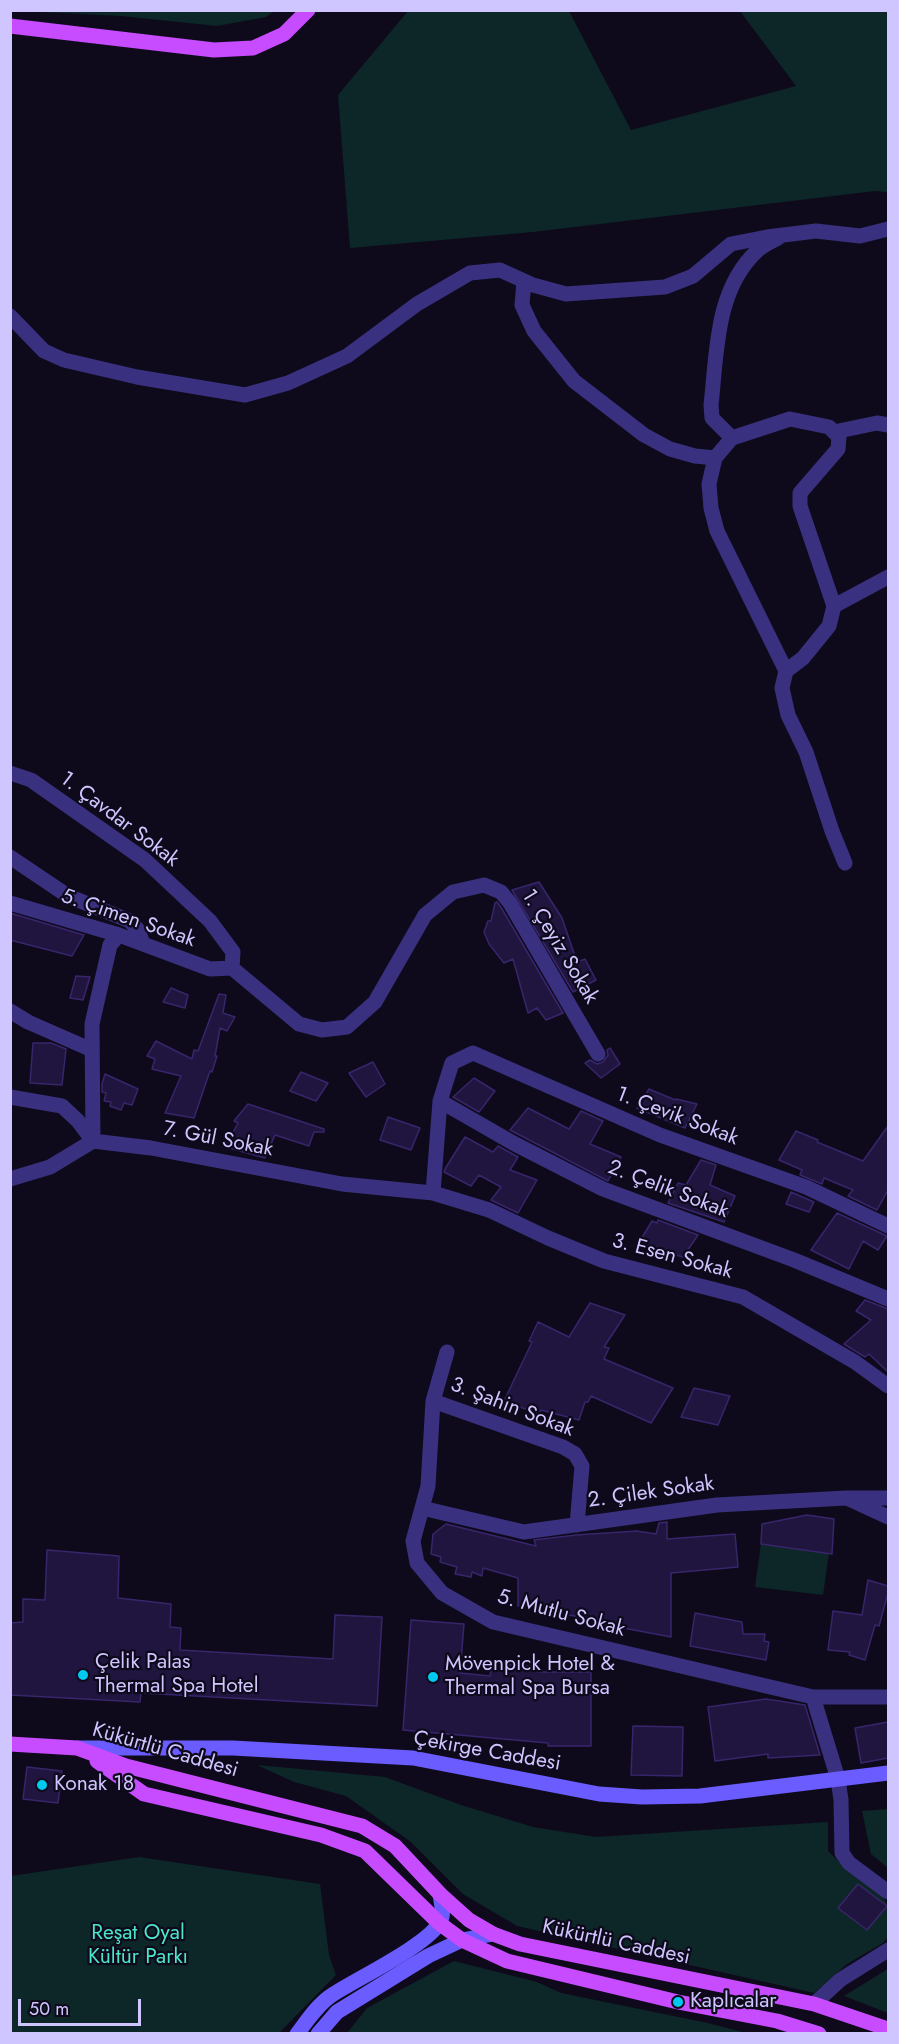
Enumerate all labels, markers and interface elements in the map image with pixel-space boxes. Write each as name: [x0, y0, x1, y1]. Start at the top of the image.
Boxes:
street label: 1. Çavdar Sokak: [54, 767, 184, 873]
street label: 5. Çimen Sokak: [58, 884, 198, 954]
street label: 1. Çeyiz Sokak: [515, 885, 603, 1009]
street label: 1. Çevik Sokak: [612, 1082, 742, 1152]
street label: 7. Gül Sokak: [161, 1117, 275, 1163]
street label: 2. Çelik Sokak: [604, 1155, 732, 1225]
street label: 3. Esen Sokak: [609, 1229, 735, 1285]
street label: 3. Şahin Sokak: [446, 1373, 578, 1443]
street label: 2. Çilek Sokak: [586, 1472, 716, 1514]
street label: 5. Mutlu Sokak: [494, 1585, 628, 1643]
place label: Çelik Palas Thermal Spa Hotel: [95, 1650, 258, 1700]
place label: Mövenpick Hotel & Thermal Spa Bursa: [445, 1652, 615, 1702]
marker: Çelik Palas Thermal Spa Hotel: [76, 1668, 90, 1682]
marker: Mövenpick Hotel & Thermal Spa Bursa: [426, 1670, 440, 1684]
street label: Kükürtlü Caddesi: [89, 1718, 241, 1784]
street label: Çekirge Caddesi: [411, 1727, 563, 1777]
place label: Konak 18: [54, 1772, 134, 1798]
marker: Konak 18: [35, 1778, 49, 1792]
street label: Kükürtlü Caddesi: [540, 1915, 692, 1971]
park label: Reşat Oyal Kültür Parkı: [88, 1921, 188, 1971]
scale bar: [21, 1987, 144, 2025]
place label: Kaplıcalar: [690, 1989, 776, 2015]
marker: Kaplıcalar: [671, 1995, 685, 2009]
text: 50 m: [29, 1996, 69, 2022]

